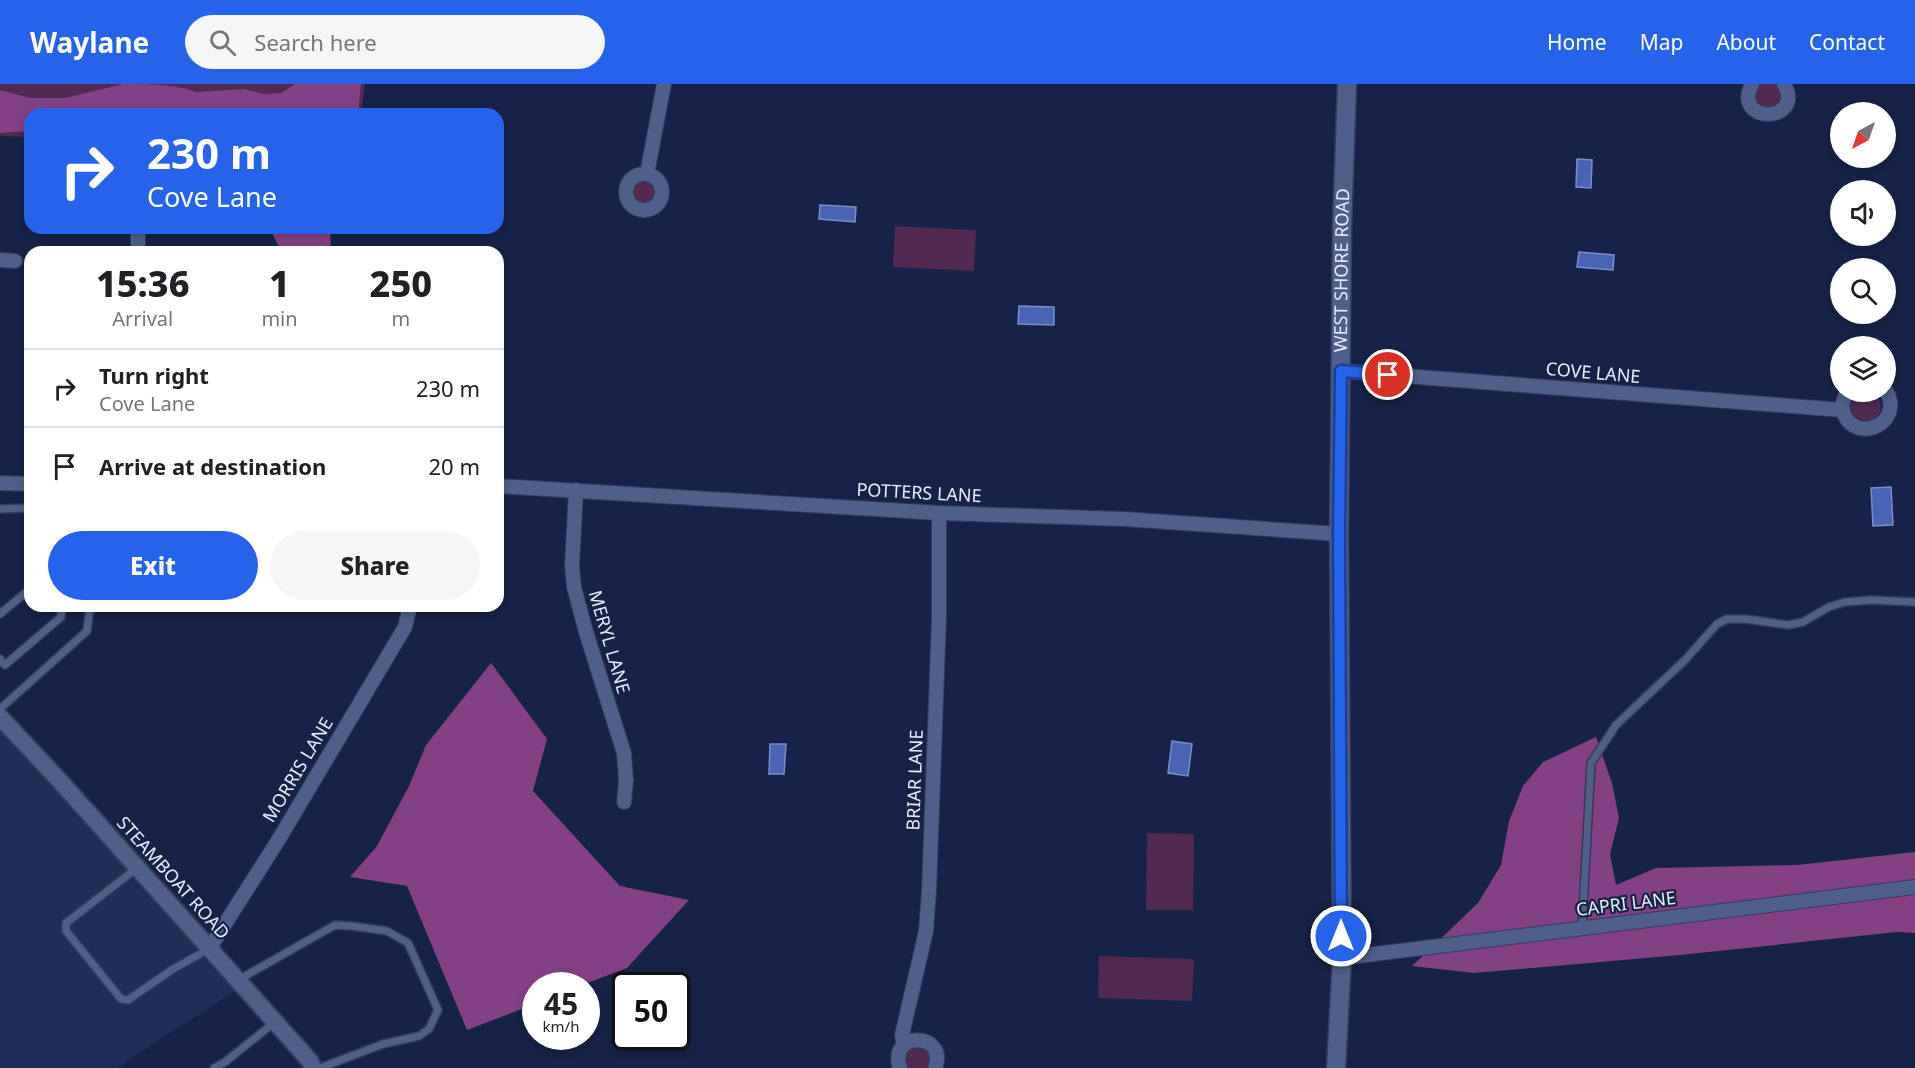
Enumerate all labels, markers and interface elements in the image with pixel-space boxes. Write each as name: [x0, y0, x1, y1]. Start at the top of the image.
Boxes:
search box: [185, 15, 605, 69]
text: Waylane: [30, 23, 149, 61]
icon: search: [206, 26, 239, 59]
text: Search here: [254, 27, 377, 57]
text: Home: [1547, 28, 1607, 56]
text: Map: [1640, 28, 1683, 56]
text: About: [1716, 28, 1776, 56]
text: Contact: [1809, 28, 1885, 56]
north arrow: [1830, 102, 1896, 168]
map controls: [1830, 102, 1896, 402]
text: 230 m: [147, 124, 271, 181]
icon: right: [48, 132, 126, 210]
text: Cove Lane: [147, 178, 277, 215]
button: sound: [1830, 180, 1896, 246]
street label: WEST SHORE ROAD: [1328, 188, 1354, 352]
button: search: [1830, 258, 1896, 324]
text: 15:36: [96, 259, 189, 308]
text: 1: [269, 259, 290, 308]
text: 250: [370, 259, 432, 308]
text: Arrival: [112, 305, 173, 332]
text: min: [261, 305, 298, 332]
text: m: [391, 305, 410, 332]
button: layers: [1830, 336, 1896, 402]
pin: [1362, 349, 1413, 400]
street label: COVE LANE: [1545, 356, 1641, 388]
icon: arrive: [1371, 358, 1404, 391]
text: Turn right: [99, 360, 209, 390]
icon: right: [48, 372, 81, 405]
text: 230 m: [416, 373, 480, 403]
text: Cove Lane: [99, 390, 195, 417]
icon: arrive: [48, 450, 81, 483]
text: Arrive at destination: [99, 451, 326, 481]
text: 20 m: [429, 451, 480, 481]
street label: POTTERS LANE: [856, 477, 982, 507]
button: Exit: [48, 531, 258, 600]
button: Share: [270, 531, 480, 600]
street label: MERYL LANE: [584, 587, 636, 696]
street label: MORRIS LANE: [256, 713, 338, 826]
street label: BRIAR LANE: [900, 729, 928, 831]
street label: STEAMBOAT ROAD: [112, 811, 235, 944]
street label: CAPRI LANE: [1575, 885, 1677, 921]
position arrow: [1309, 904, 1373, 968]
speed limit sign: 50: [612, 972, 690, 1050]
text: 45: [544, 983, 578, 1024]
text: km/h: [543, 1016, 579, 1036]

